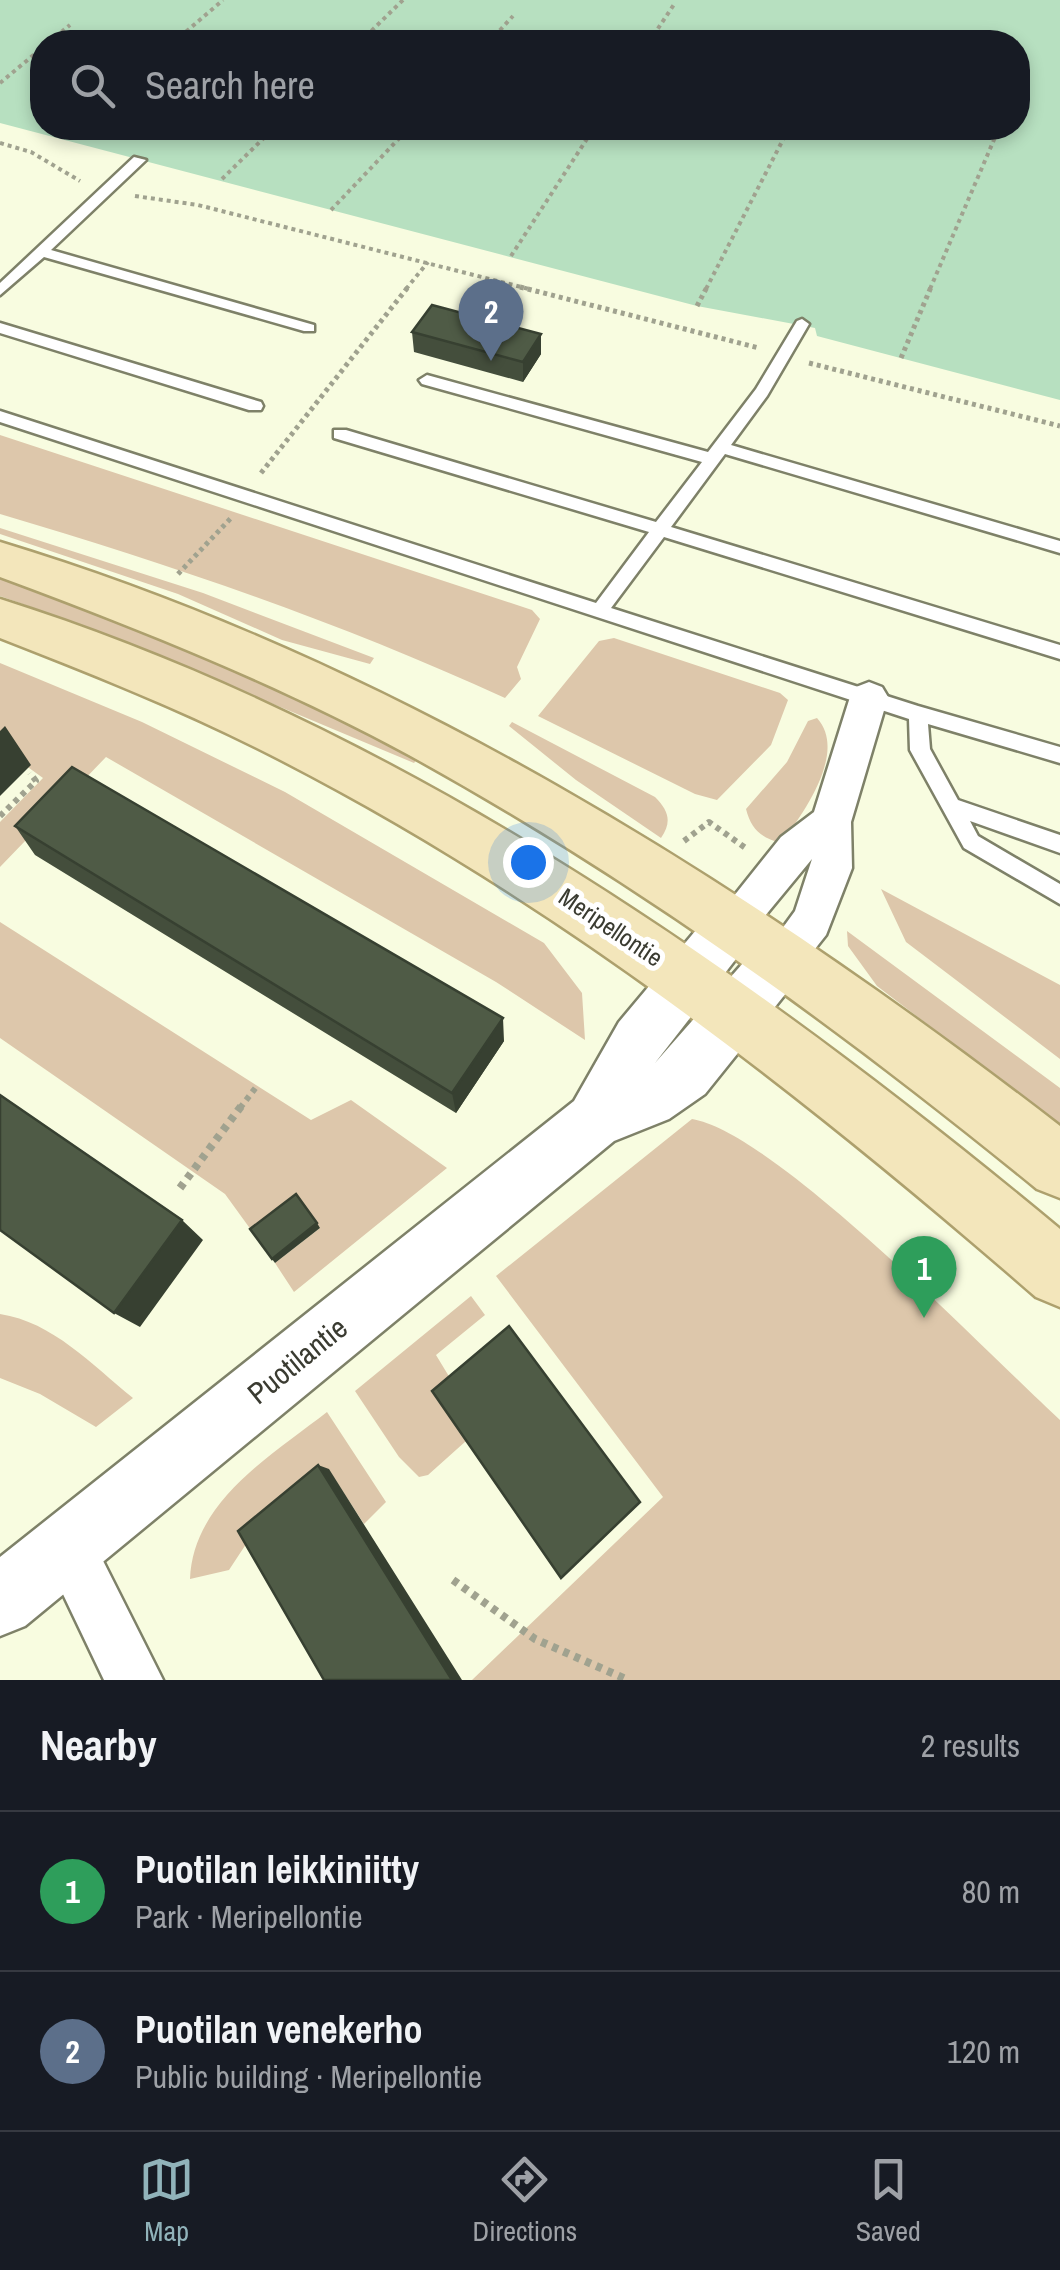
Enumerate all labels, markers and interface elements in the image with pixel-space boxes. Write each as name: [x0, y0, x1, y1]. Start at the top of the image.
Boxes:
search box: [30, 30, 1030, 140]
icon: search: [65, 58, 120, 113]
text: Search here: [145, 60, 315, 111]
pin: 2: [458, 278, 524, 361]
your location: [503, 837, 554, 888]
street label: Meripellontie: [552, 880, 670, 974]
pin: 1: [892, 1236, 956, 1318]
street label: Puotilantie: [239, 1307, 355, 1413]
text: Nearby: [40, 1717, 157, 1773]
text: 2 results: [921, 1724, 1020, 1767]
text: Puotilan leikkiniitty: [135, 1844, 419, 1895]
text: 1: [65, 1870, 80, 1913]
text: 80 m: [962, 1870, 1020, 1913]
text: Park · Meripellontie: [135, 1895, 363, 1938]
text: Puotilan venekerho: [135, 2004, 422, 2055]
text: 2: [65, 2030, 80, 2073]
text: 120 m: [947, 2030, 1020, 2073]
text: Public building · Meripellontie: [135, 2055, 482, 2098]
tab: Map: [139, 2152, 194, 2250]
tab: Directions: [473, 2152, 577, 2250]
tab: Saved: [856, 2152, 921, 2250]

